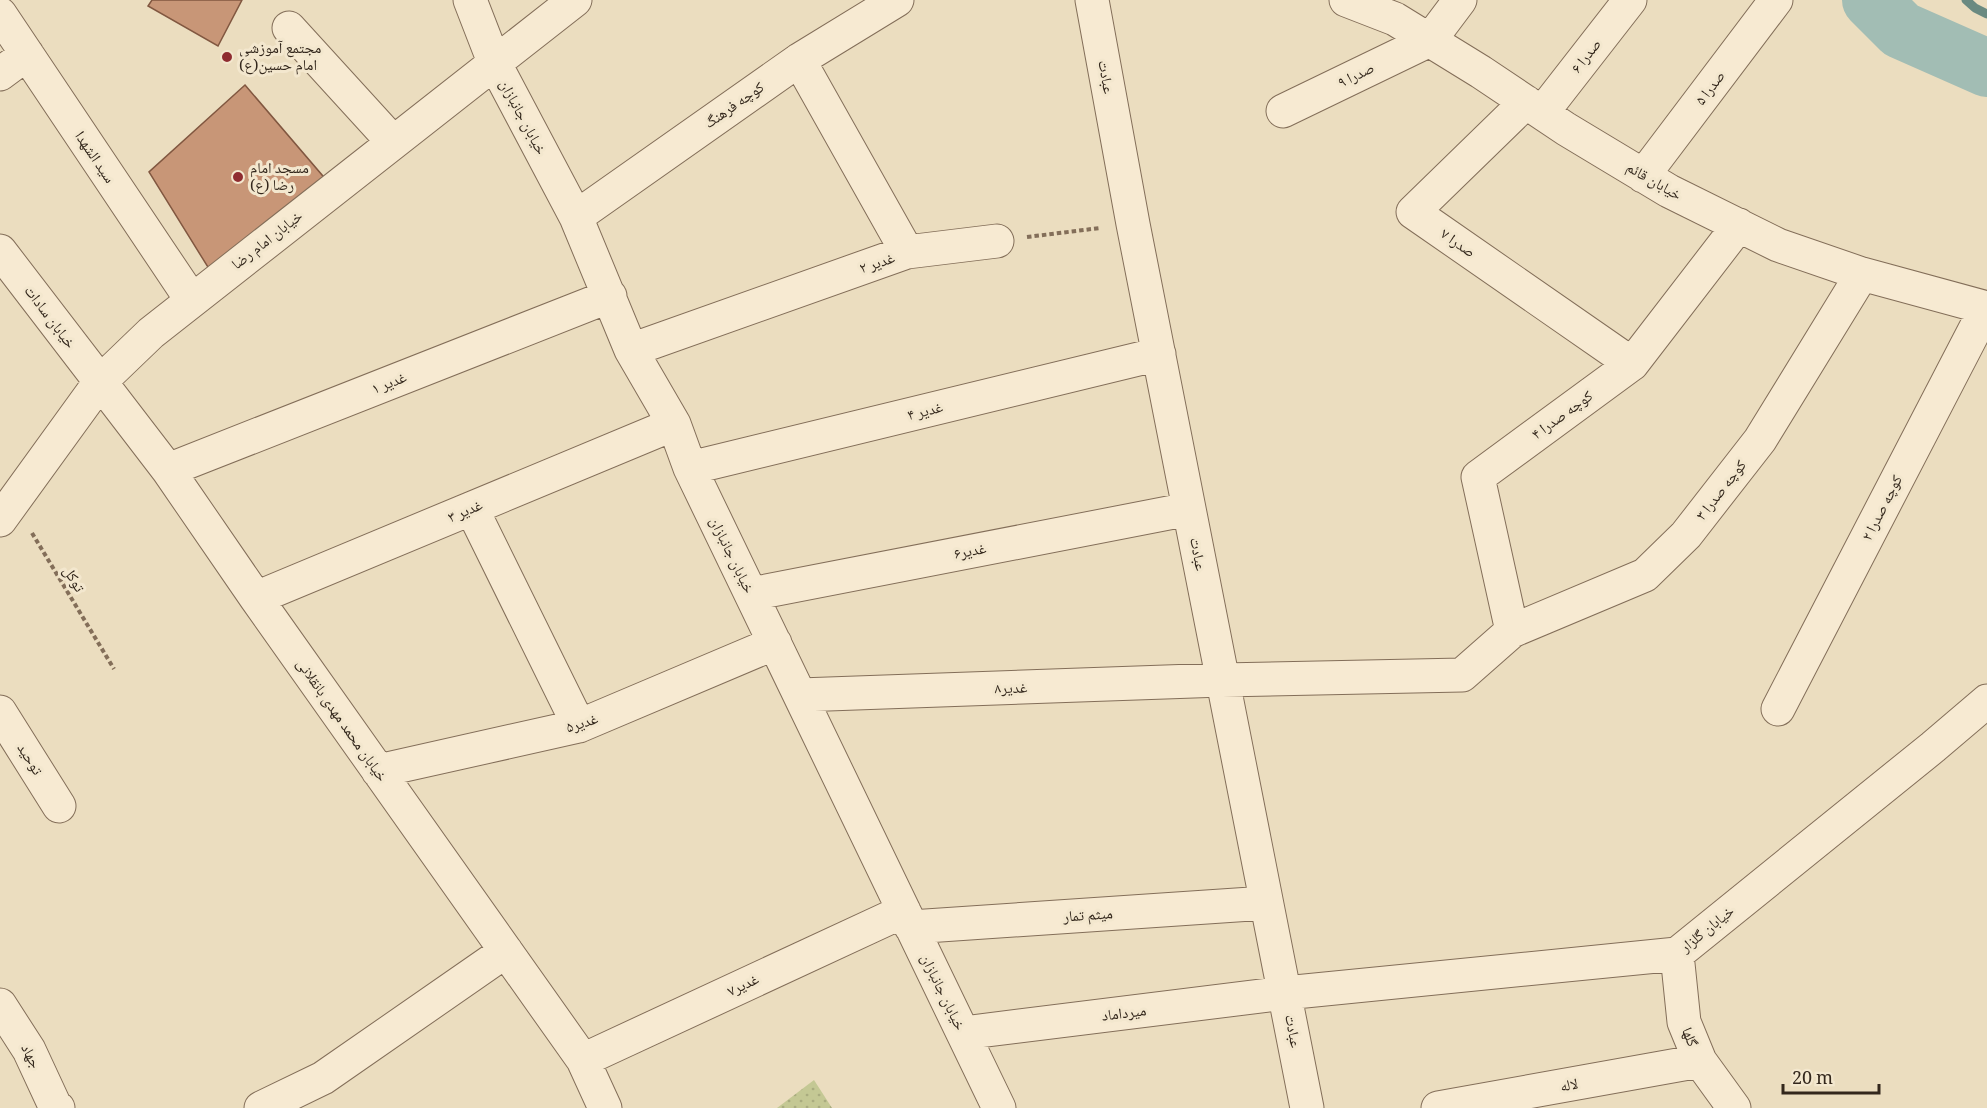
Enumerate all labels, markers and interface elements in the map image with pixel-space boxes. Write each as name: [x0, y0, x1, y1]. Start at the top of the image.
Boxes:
street label: صدرا ۶: [1566, 34, 1610, 80]
place label: مجتمع آموزشی امام حسین(ع): [239, 37, 321, 80]
marker: مجتمع آموزشی امام حسین(ع): [220, 50, 234, 64]
street label: صدرا ۹: [1334, 57, 1380, 97]
street label: عبادت: [1088, 59, 1120, 97]
street label: صدرا ۵: [1690, 66, 1734, 112]
street label: خیابان جانبازان: [490, 75, 552, 161]
street label: کوچه فرهنگ: [699, 76, 771, 137]
street label: سید الشهدا: [66, 126, 121, 190]
street label: خیابان قائم: [1620, 156, 1686, 209]
place label: مسجد امام رضا (ع): [250, 157, 309, 200]
marker: مسجد امام رضا (ع): [231, 170, 245, 184]
street label: خیابان امام رضا: [227, 205, 310, 278]
street label: صدرا ۷: [1434, 223, 1480, 266]
street label: غدیر ۲: [856, 247, 899, 283]
street label: خیابان سادات: [16, 281, 81, 356]
street label: غدیر ۱: [368, 366, 412, 404]
street label: کوچه صدرا ۴: [1527, 385, 1600, 448]
street label: غدیر ۴: [905, 396, 946, 430]
street label: کوچه صدرا ۳: [1690, 455, 1755, 527]
street label: کوچه صدرا ۲: [1856, 471, 1912, 547]
street label: غدیر ۳: [444, 494, 488, 532]
street label: خیابان جانبازان: [700, 513, 760, 599]
street label: عبادت: [1180, 535, 1212, 574]
street label: غدیر۶: [952, 537, 989, 569]
street label: توکل: [54, 562, 91, 599]
street label: خیابان محمد مهدی بانقلانی: [288, 654, 393, 789]
street label: غدیر۸: [994, 676, 1028, 704]
street label: غدیر۵: [563, 707, 603, 742]
street label: توحید: [8, 739, 49, 782]
street label: خیابان گلزار: [1674, 900, 1742, 961]
street label: میثم تمار: [1061, 902, 1114, 932]
street label: خیابان جانبازان: [911, 950, 971, 1036]
street label: غدیر۷: [724, 968, 765, 1005]
street label: میرداماد: [1100, 999, 1148, 1031]
street label: عبادت: [1275, 1012, 1307, 1051]
street label: گلها: [1673, 1024, 1704, 1052]
street label: جهاد: [12, 1040, 47, 1075]
scale bar: [1783, 1057, 1879, 1095]
text: 20 m: [1792, 1065, 1833, 1095]
street label: لاله: [1558, 1073, 1580, 1101]

